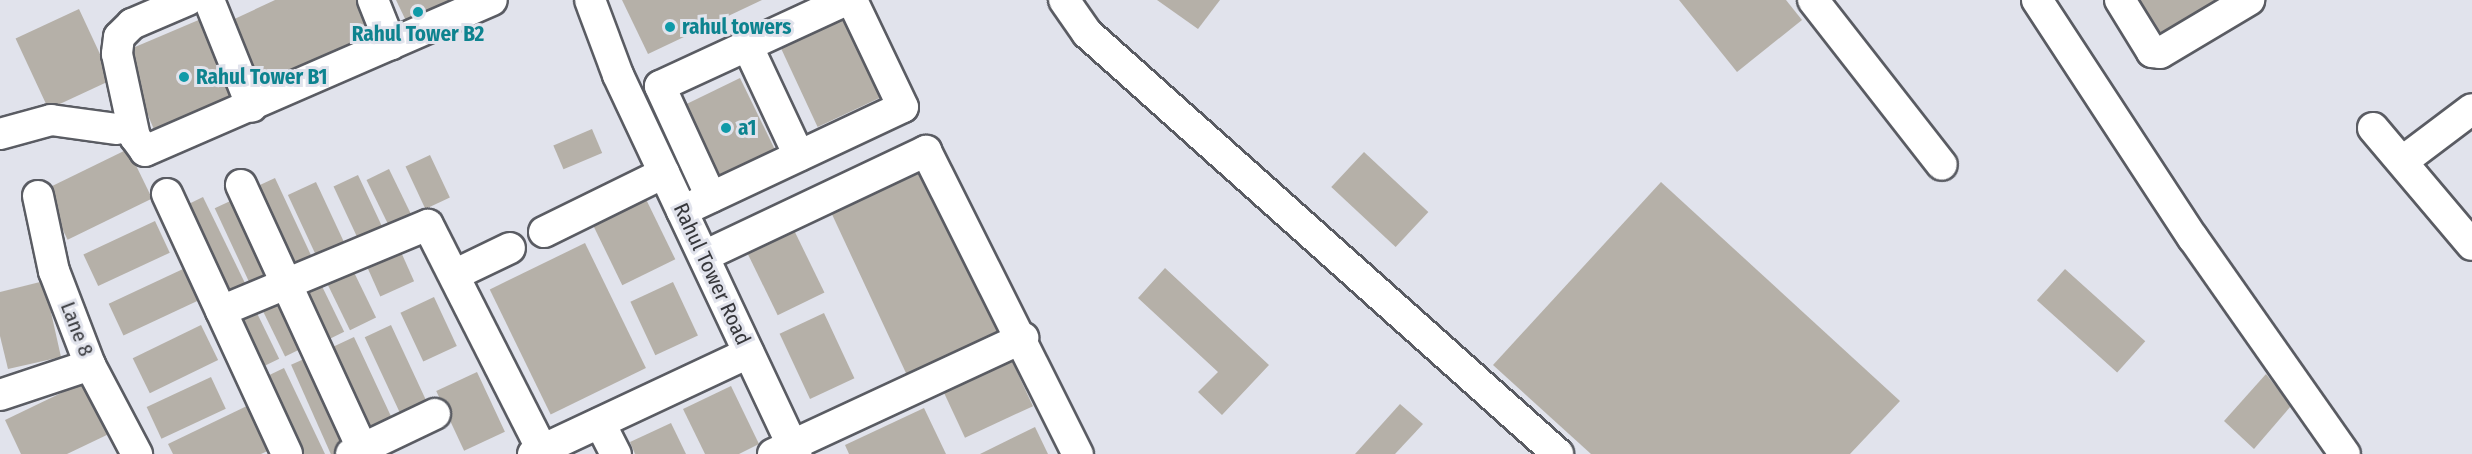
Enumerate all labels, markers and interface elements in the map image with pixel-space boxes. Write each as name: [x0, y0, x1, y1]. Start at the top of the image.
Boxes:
marker: Rahul Tower B2: [411, 5, 425, 19]
place label: rahul towers: [682, 14, 791, 40]
marker: rahul towers: [663, 20, 677, 34]
place label: Rahul Tower B2: [352, 21, 484, 47]
place label: Rahul Tower B1: [196, 64, 327, 90]
marker: Rahul Tower B1: [177, 70, 191, 84]
place label: a1: [738, 115, 756, 141]
marker: a1: [719, 121, 733, 135]
street label: Rahul Tower Road: [668, 199, 756, 349]
street label: Lane 8: [55, 298, 99, 360]

